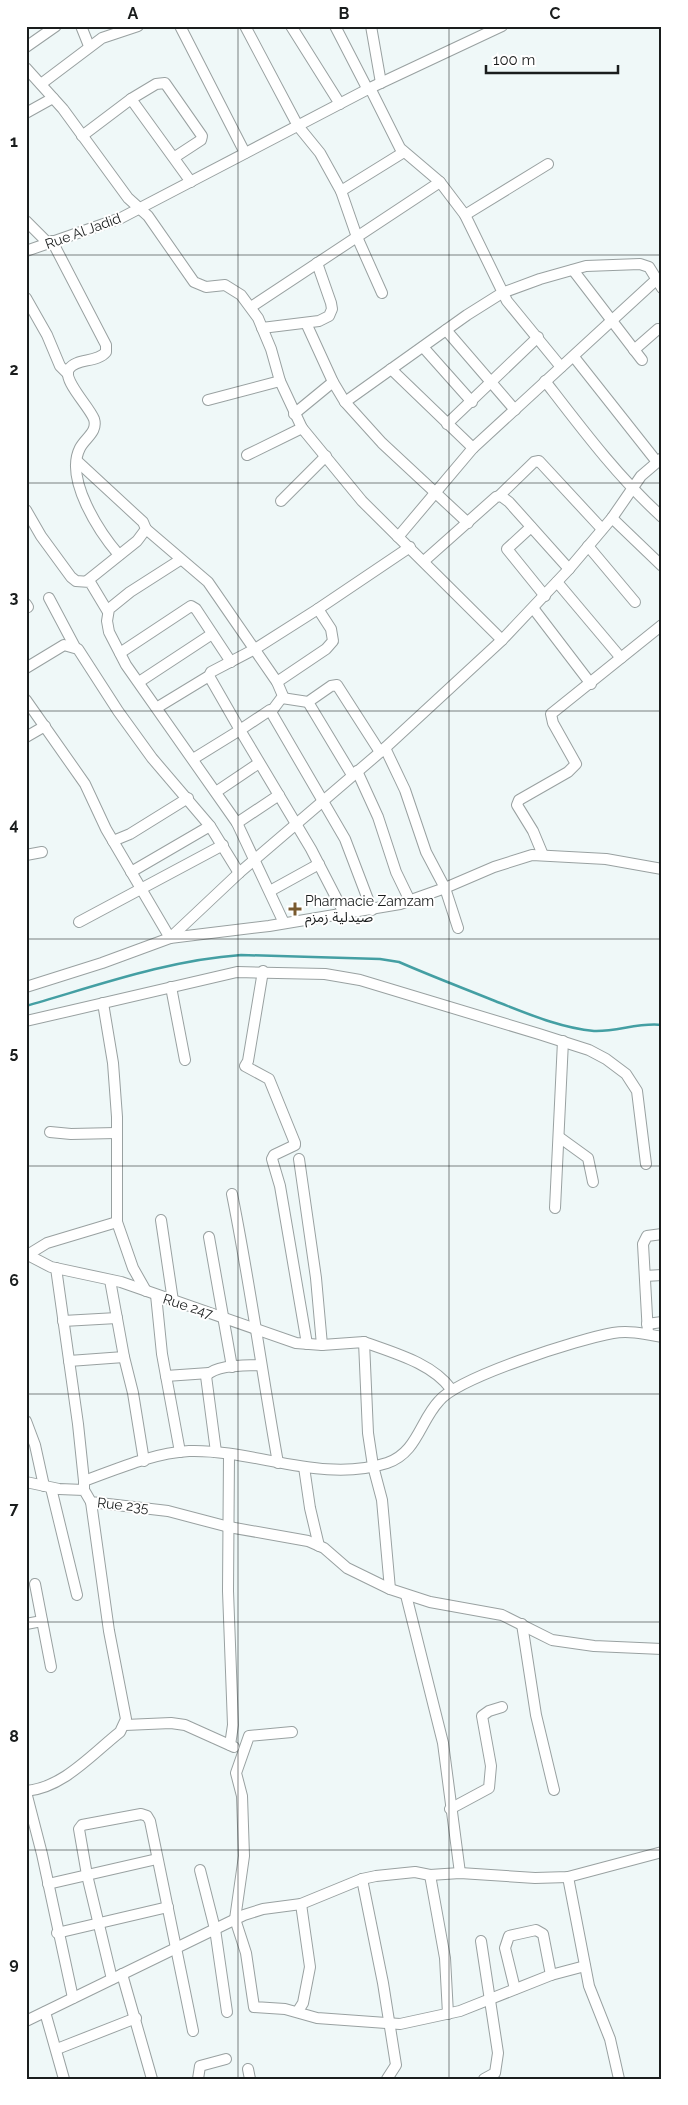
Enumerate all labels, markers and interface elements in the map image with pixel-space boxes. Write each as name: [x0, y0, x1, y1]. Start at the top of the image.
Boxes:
text: A: [128, 4, 139, 23]
text: B: [339, 4, 350, 23]
text: C: [550, 4, 561, 23]
scale bar: [486, 42, 618, 74]
text: 100 m: [493, 51, 535, 69]
text: 1: [10, 132, 18, 151]
street label: Rue Al Jadid: [43, 210, 123, 252]
text: 2: [9, 360, 19, 379]
text: 3: [10, 588, 19, 607]
text: 4: [9, 815, 19, 834]
place label: Pharmacie Zamzam صيدلية زمزم: [305, 893, 434, 928]
marker: Pharmacie Zamzam صيدلية زمزم: [289, 903, 301, 915]
text: 5: [10, 1043, 19, 1062]
text: 6: [9, 1271, 19, 1290]
street label: Rue 247: [161, 1290, 215, 1322]
street label: Rue 235: [97, 1494, 150, 1516]
text: 7: [10, 1499, 19, 1518]
text: 8: [9, 1727, 19, 1746]
text: 9: [9, 1954, 19, 1973]

